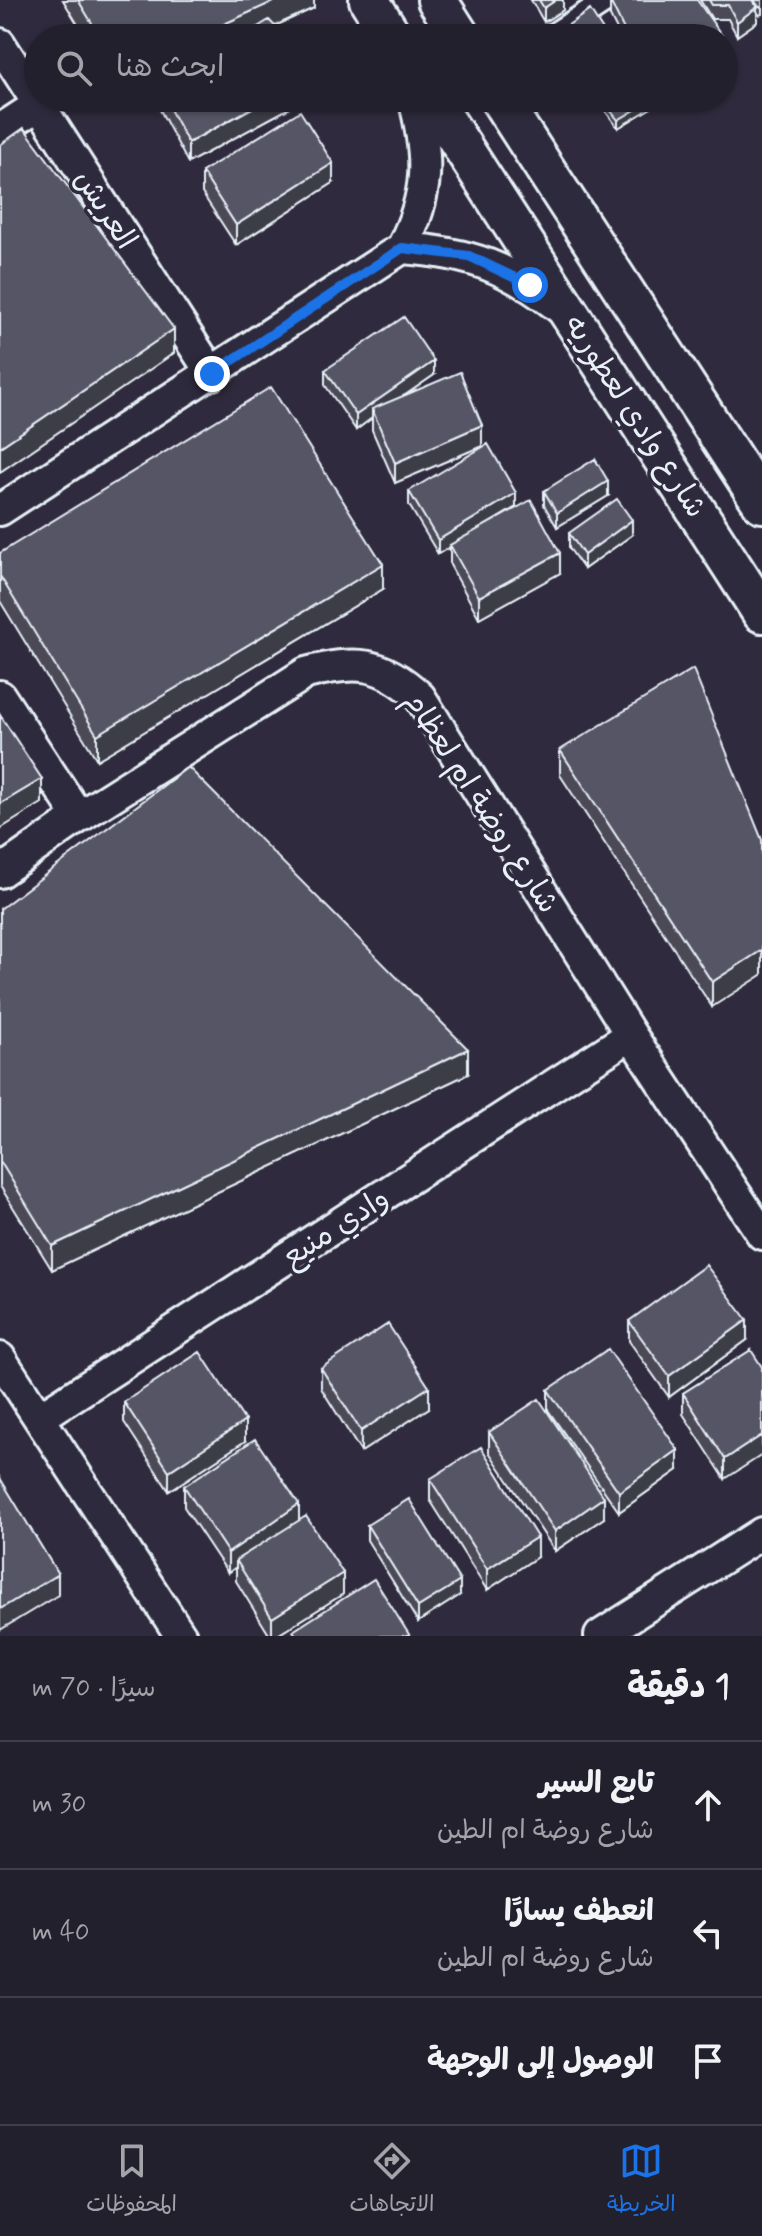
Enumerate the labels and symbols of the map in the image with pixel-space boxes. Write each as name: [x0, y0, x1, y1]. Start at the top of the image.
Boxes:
street label: العريش: [64, 162, 145, 257]
route start: [512, 267, 548, 303]
street label: شارع وادي لعطوريه: [555, 308, 715, 526]
route end: [194, 356, 230, 392]
street label: شارع روضة ام لعظام: [393, 684, 567, 922]
street label: وادي منيع: [275, 1179, 397, 1278]

